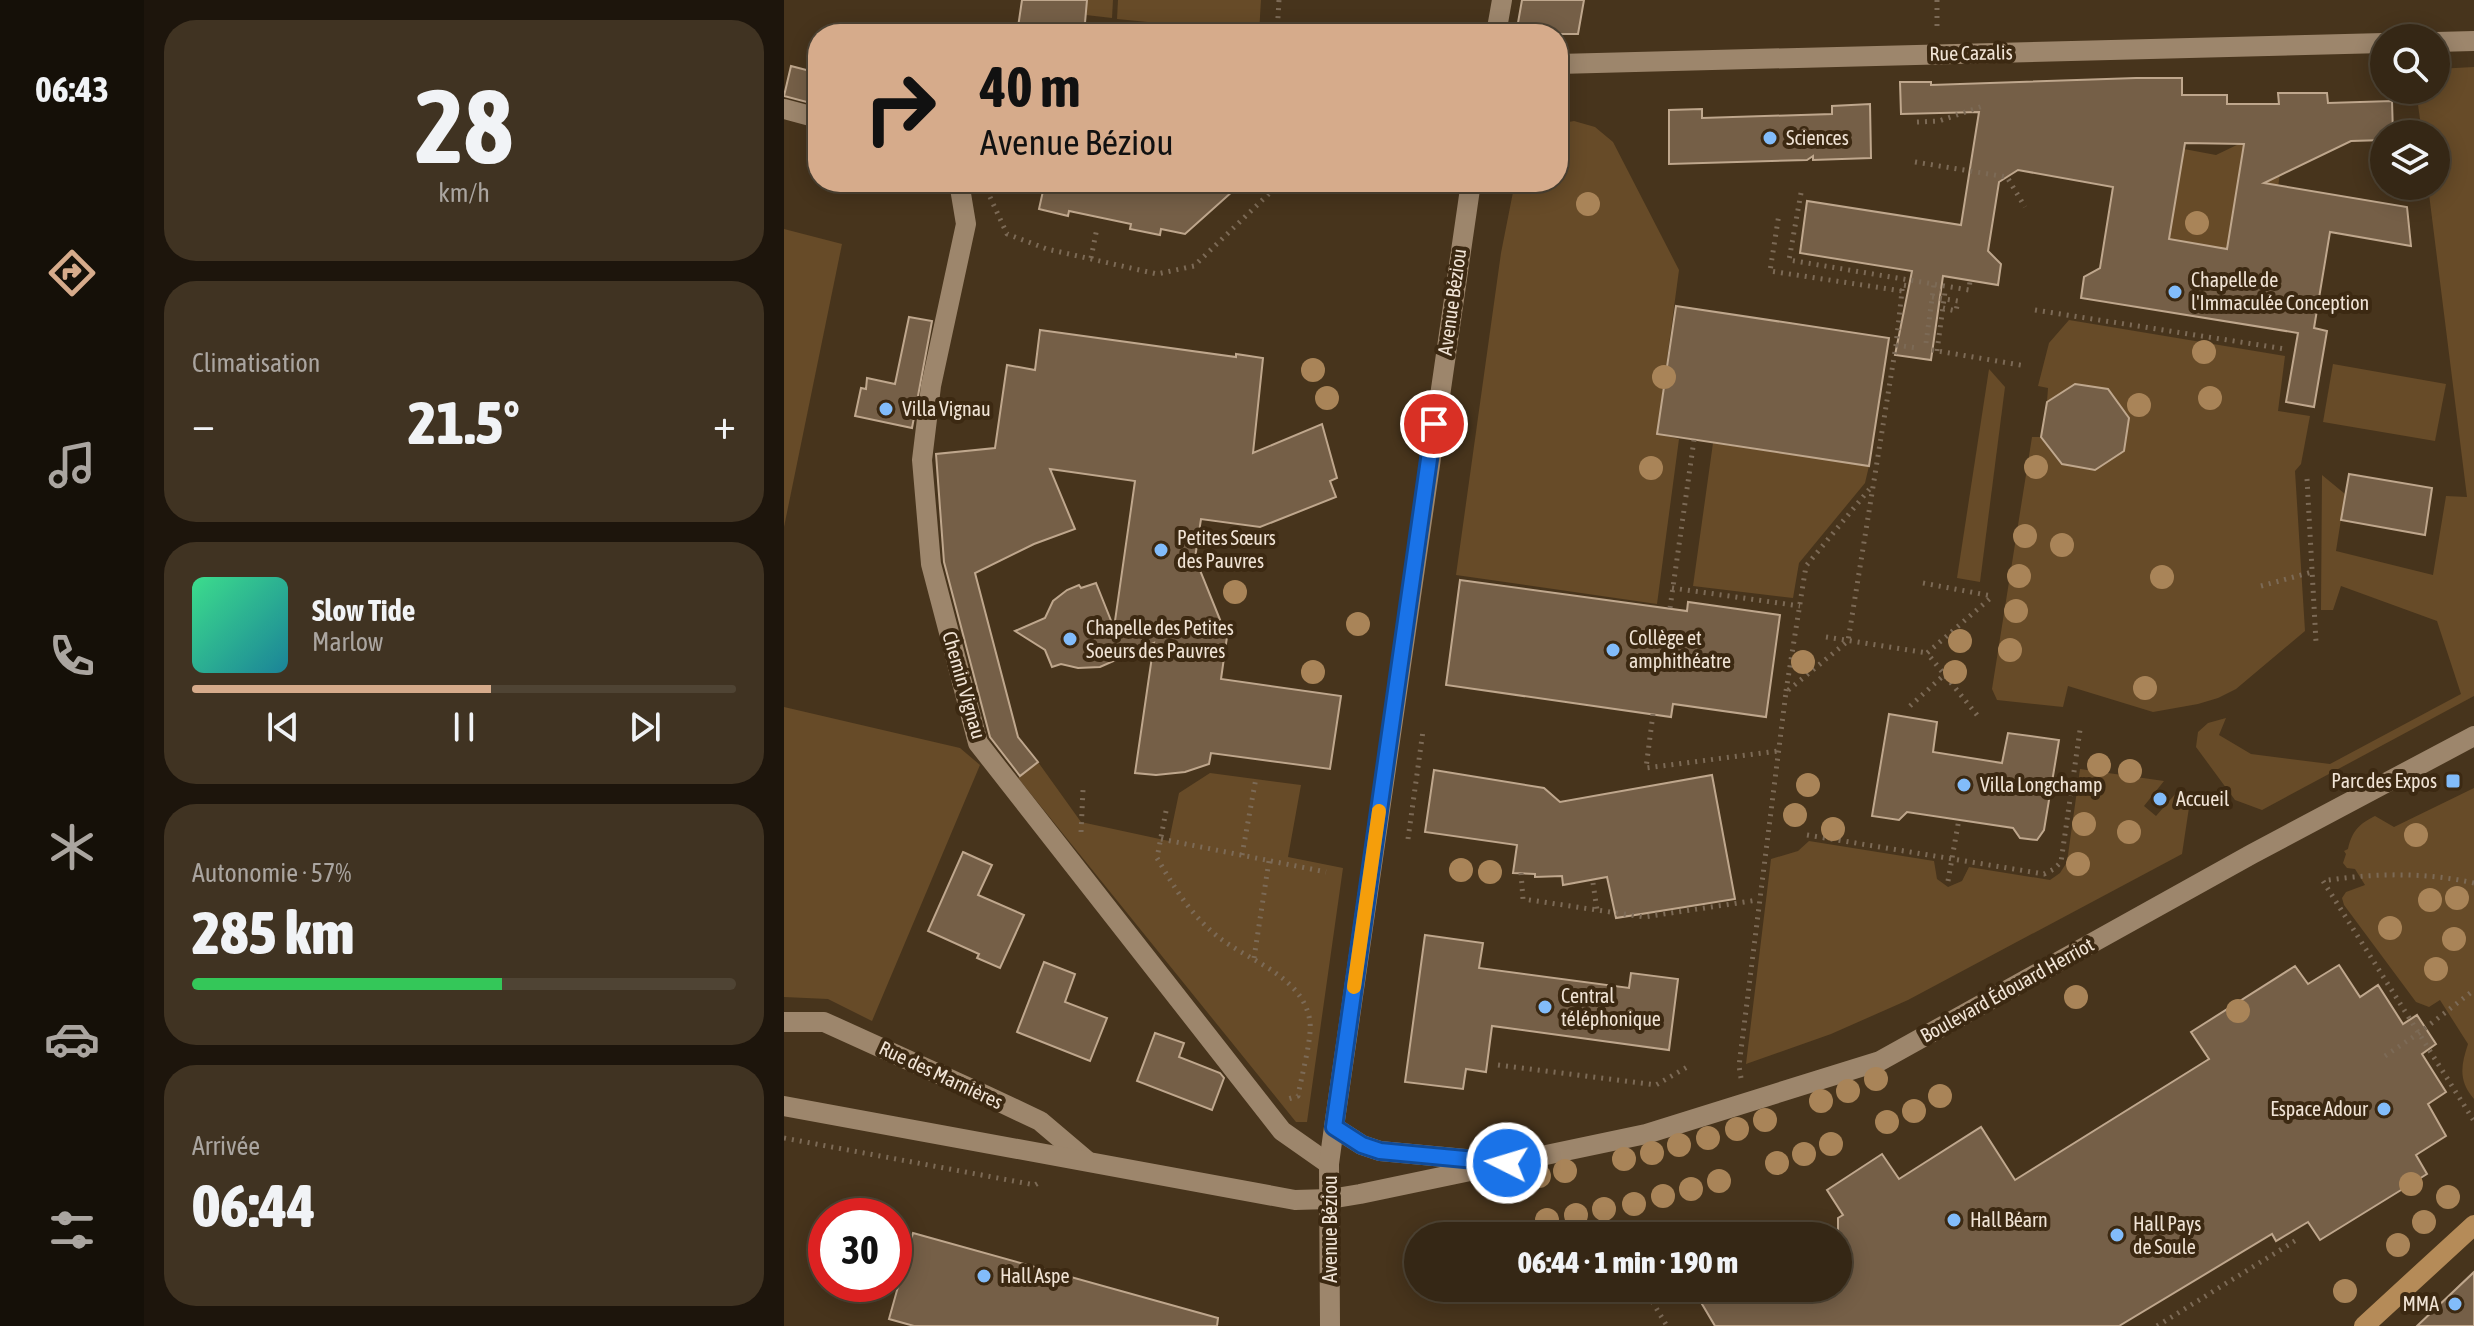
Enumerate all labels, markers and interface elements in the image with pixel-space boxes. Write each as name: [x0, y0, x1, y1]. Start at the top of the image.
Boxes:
map controls: [2370, 24, 2450, 200]
button: search: [2370, 24, 2450, 104]
street label: Rue Cazalis: [1929, 40, 2013, 65]
text: 40 m: [980, 55, 1081, 119]
icon: right: [848, 56, 952, 160]
text: 28: [415, 66, 513, 185]
text: 06:43: [35, 68, 109, 110]
button: layers: [2370, 120, 2450, 200]
text: Avenue Béziou: [980, 121, 1174, 163]
place label: Sciences: [1786, 126, 1849, 149]
marker: Sciences: [1761, 129, 1779, 147]
text: km/h: [438, 178, 490, 208]
icon: directions: [44, 245, 100, 301]
street label: Avenue Béziou: [1433, 247, 1470, 357]
place label: Chapelle de l'Immaculée Conception: [2191, 268, 2369, 314]
marker: Chapelle de l'Immaculée Conception: [2166, 283, 2184, 301]
text: Climatisation: [192, 348, 320, 378]
text: 21.5°: [408, 388, 520, 457]
pin: [1400, 390, 1468, 458]
place label: Villa Vignau: [902, 397, 991, 420]
text: −: [192, 398, 215, 448]
text: +: [713, 398, 736, 448]
marker: Villa Vignau: [877, 400, 895, 418]
icon: arrive: [1412, 402, 1456, 446]
icon: music: [44, 437, 100, 493]
place label: Petites Sœurs des Pauvres: [1177, 526, 1276, 572]
marker: Petites Sœurs des Pauvres: [1152, 541, 1170, 559]
text: Slow Tide: [312, 593, 415, 627]
place label: Chapelle des Petites Soeurs des Pauvres: [1086, 616, 1234, 662]
place label: Collège et amphithéatre: [1629, 626, 1731, 672]
text: Marlow: [312, 627, 383, 657]
icon: phone: [44, 628, 100, 684]
street label: Chemin Vignau: [938, 628, 991, 741]
marker: Chapelle des Petites Soeurs des Pauvres: [1061, 630, 1079, 648]
marker: Collège et amphithéatre: [1604, 641, 1622, 659]
icon: previous: [261, 705, 305, 749]
icon: pause: [442, 705, 486, 749]
icon: next: [623, 705, 667, 749]
place label: Parc des Expos: [2331, 769, 2437, 792]
marker: Parc des Expos: [2444, 772, 2462, 790]
place label: Villa Longchamp: [1980, 773, 2102, 796]
marker: Villa Longchamp: [1955, 776, 1973, 794]
place label: Accueil: [2176, 787, 2230, 810]
marker: Accueil: [2151, 790, 2169, 808]
icon: climate: [44, 819, 100, 875]
text: Autonomie · 57%: [192, 858, 351, 888]
text: 285 km: [192, 898, 354, 967]
street label: Boulevard Édouard Herriot: [1916, 932, 2098, 1047]
place label: Central téléphonique: [1561, 984, 1661, 1030]
marker: Central téléphonique: [1536, 998, 1554, 1016]
icon: car: [44, 1011, 100, 1067]
street label: Rue des Marnières: [876, 1036, 1007, 1113]
place label: Espace Adour: [2270, 1097, 2369, 1120]
marker: Espace Adour: [2375, 1100, 2393, 1118]
position arrow: [1465, 1121, 1549, 1205]
text: Arrivée: [192, 1131, 260, 1161]
text: 06:44: [192, 1171, 315, 1240]
street label: Avenue Béziou: [1318, 1175, 1341, 1283]
speed limit sign: 30: [808, 1198, 912, 1302]
icon: filters: [44, 1202, 100, 1258]
place label: Hall Béarn: [1970, 1208, 2048, 1231]
marker: Hall Béarn: [1945, 1211, 1963, 1229]
place label: Hall Pays de Soule: [2133, 1212, 2201, 1258]
marker: Hall Pays de Soule: [2108, 1226, 2126, 1244]
text: 06:44 · 1 min · 190 m: [1518, 1245, 1738, 1279]
place label: Hall Aspe: [1000, 1264, 1070, 1287]
marker: Hall Aspe: [975, 1267, 993, 1285]
place label: MMA: [2402, 1292, 2439, 1315]
marker: MMA: [2446, 1295, 2464, 1313]

